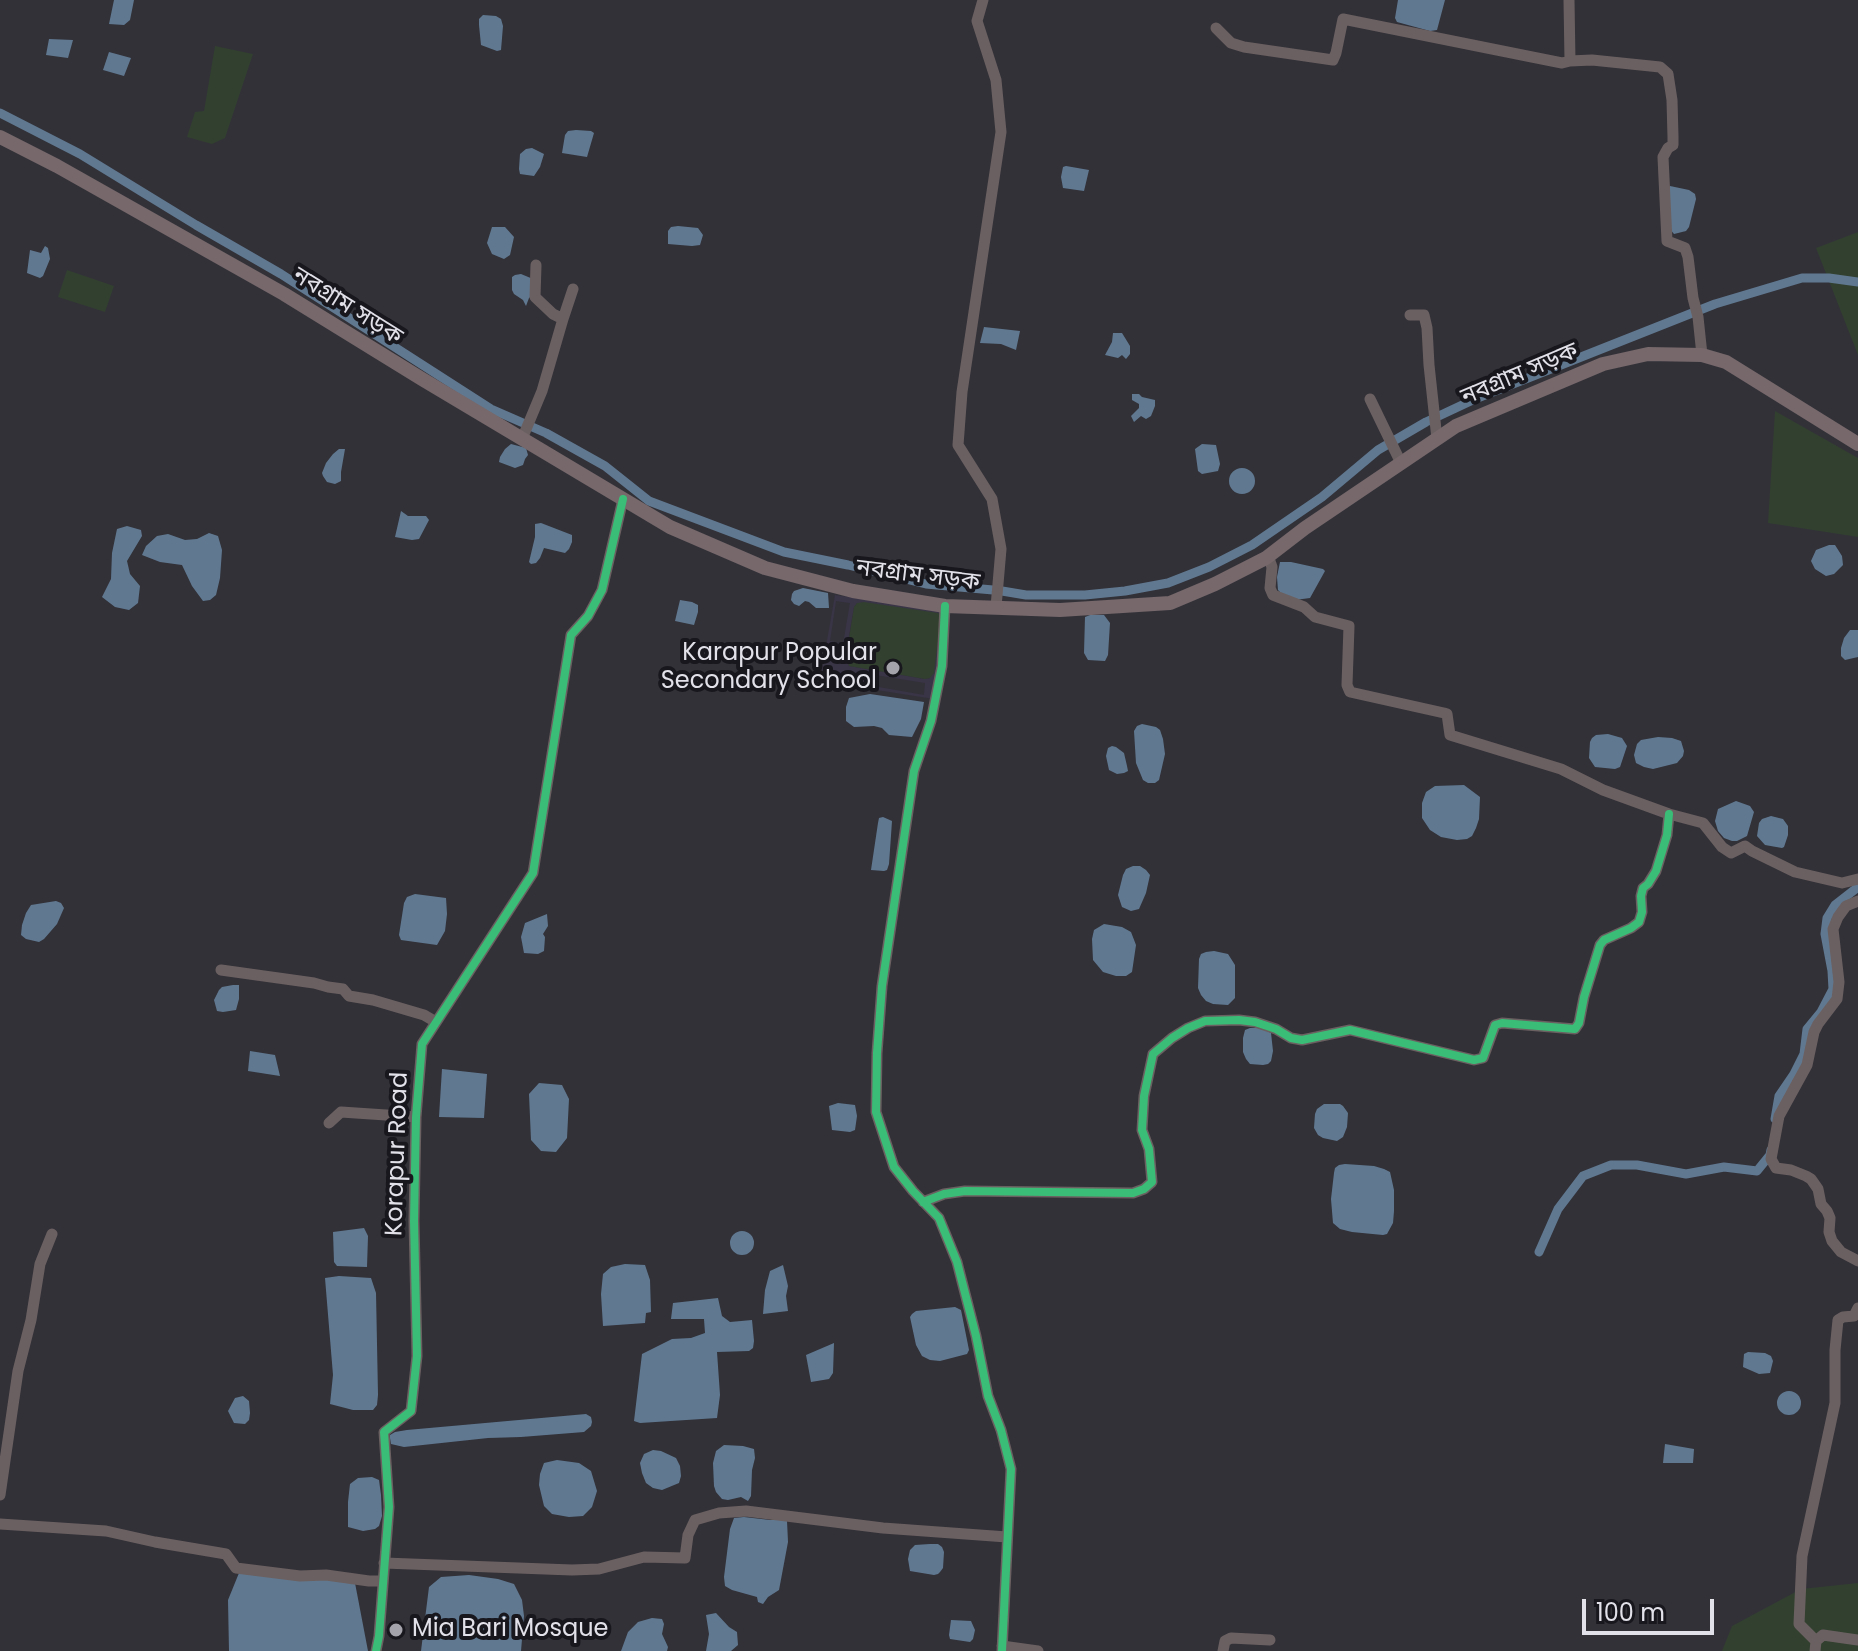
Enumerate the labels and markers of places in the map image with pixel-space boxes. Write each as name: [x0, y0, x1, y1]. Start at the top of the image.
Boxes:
place label: Karapur Popular Secondary School: [661, 640, 877, 696]
marker: Karapur Popular Secondary School: [884, 659, 902, 677]
place label: Mia Bari Mosque: [412, 1616, 608, 1644]
marker: Mia Bari Mosque: [387, 1621, 405, 1639]

